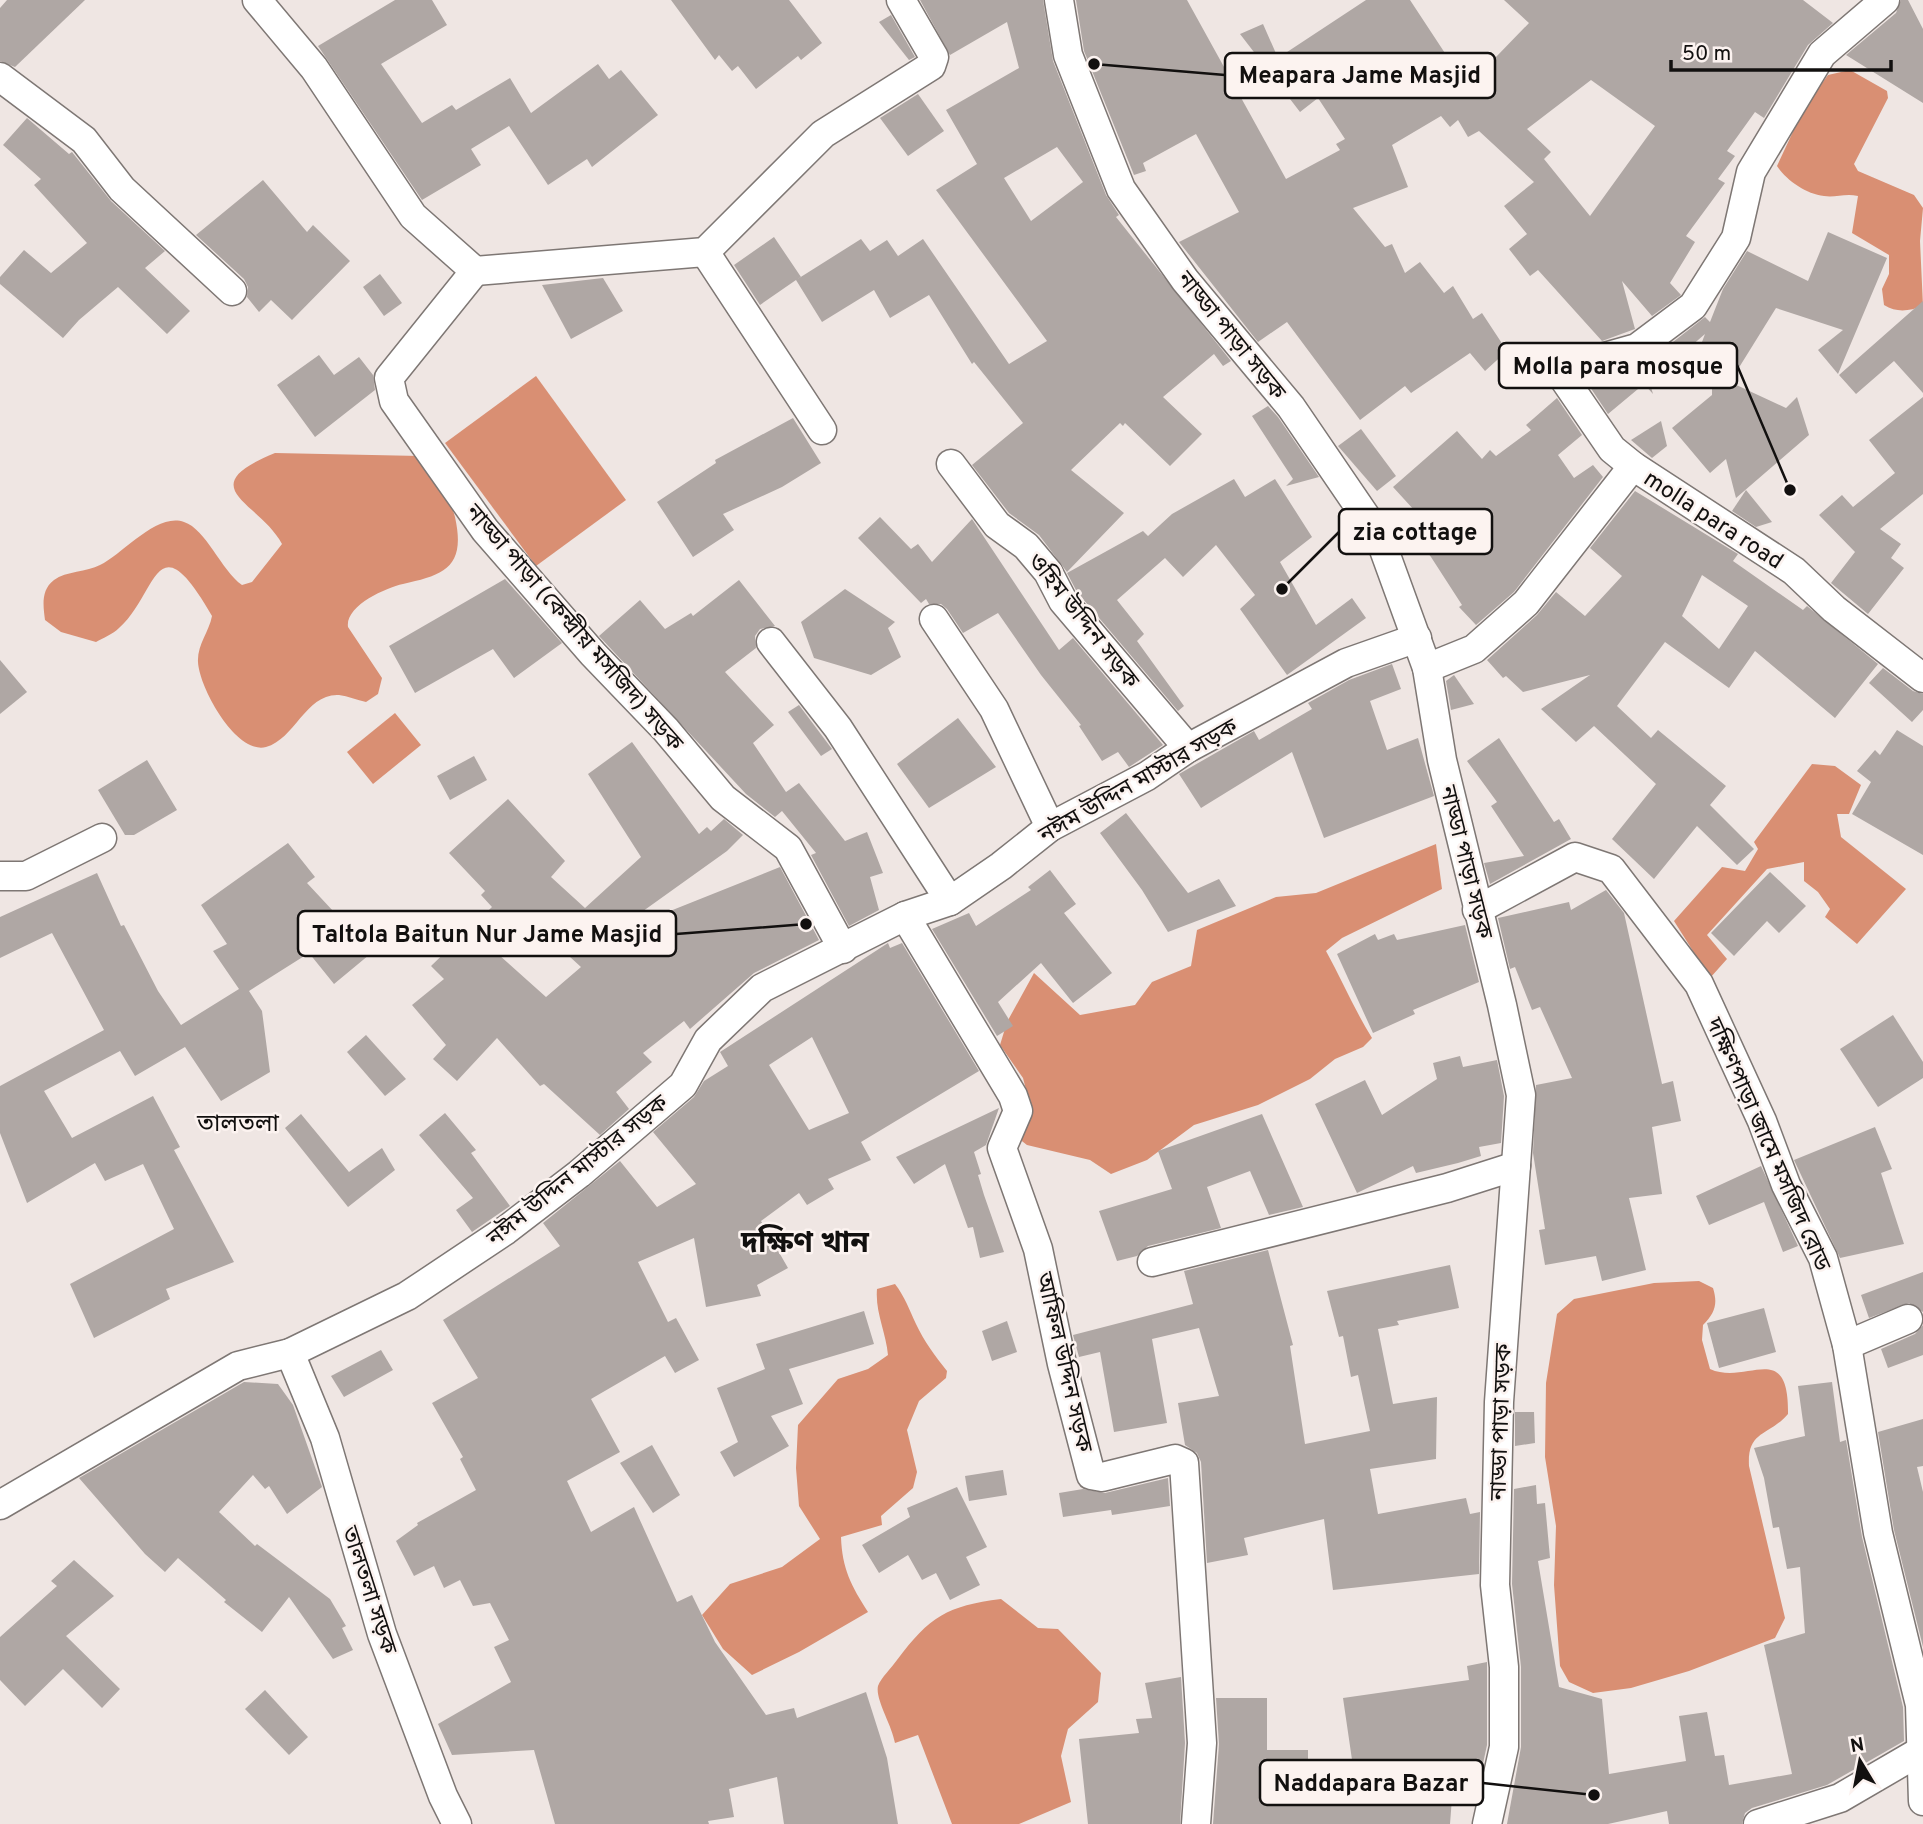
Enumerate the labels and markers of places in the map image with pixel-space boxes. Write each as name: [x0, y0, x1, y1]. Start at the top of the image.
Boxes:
callout: Meapara Jame Masjid: [1225, 53, 1495, 98]
callout: Molla para mosque: [1499, 343, 1737, 388]
callout: zia cottage: [1339, 509, 1492, 554]
callout: Taltola Baitun Nur Jame Masjid: [298, 911, 676, 956]
callout: Naddapara Bazar: [1260, 1760, 1483, 1805]

